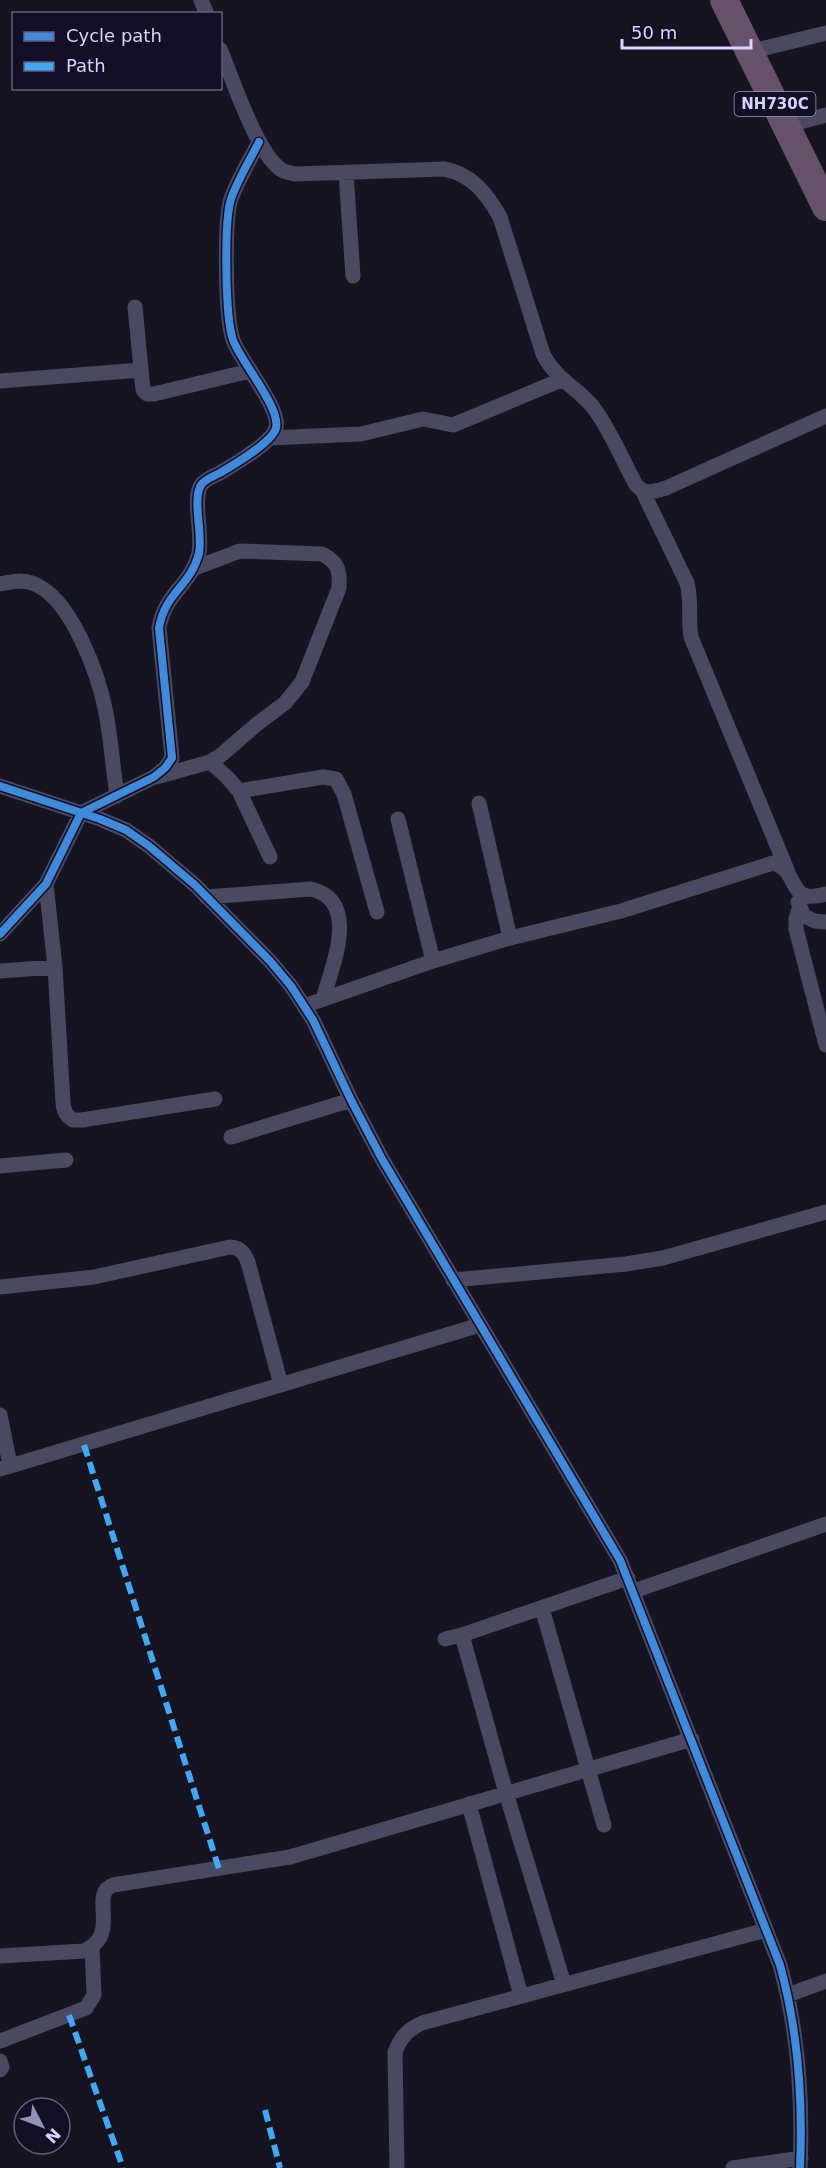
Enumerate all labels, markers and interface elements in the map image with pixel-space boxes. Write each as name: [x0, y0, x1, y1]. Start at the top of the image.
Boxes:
legend: [12, 12, 222, 90]
scale bar: [622, 12, 751, 50]
text: 50 m: [631, 22, 677, 43]
text: Cycle path: [66, 25, 162, 46]
text: Path: [66, 55, 106, 76]
road number: NH730C: [734, 92, 816, 116]
north arrow: [12, 2096, 72, 2156]
text: N: [41, 2124, 64, 2147]

